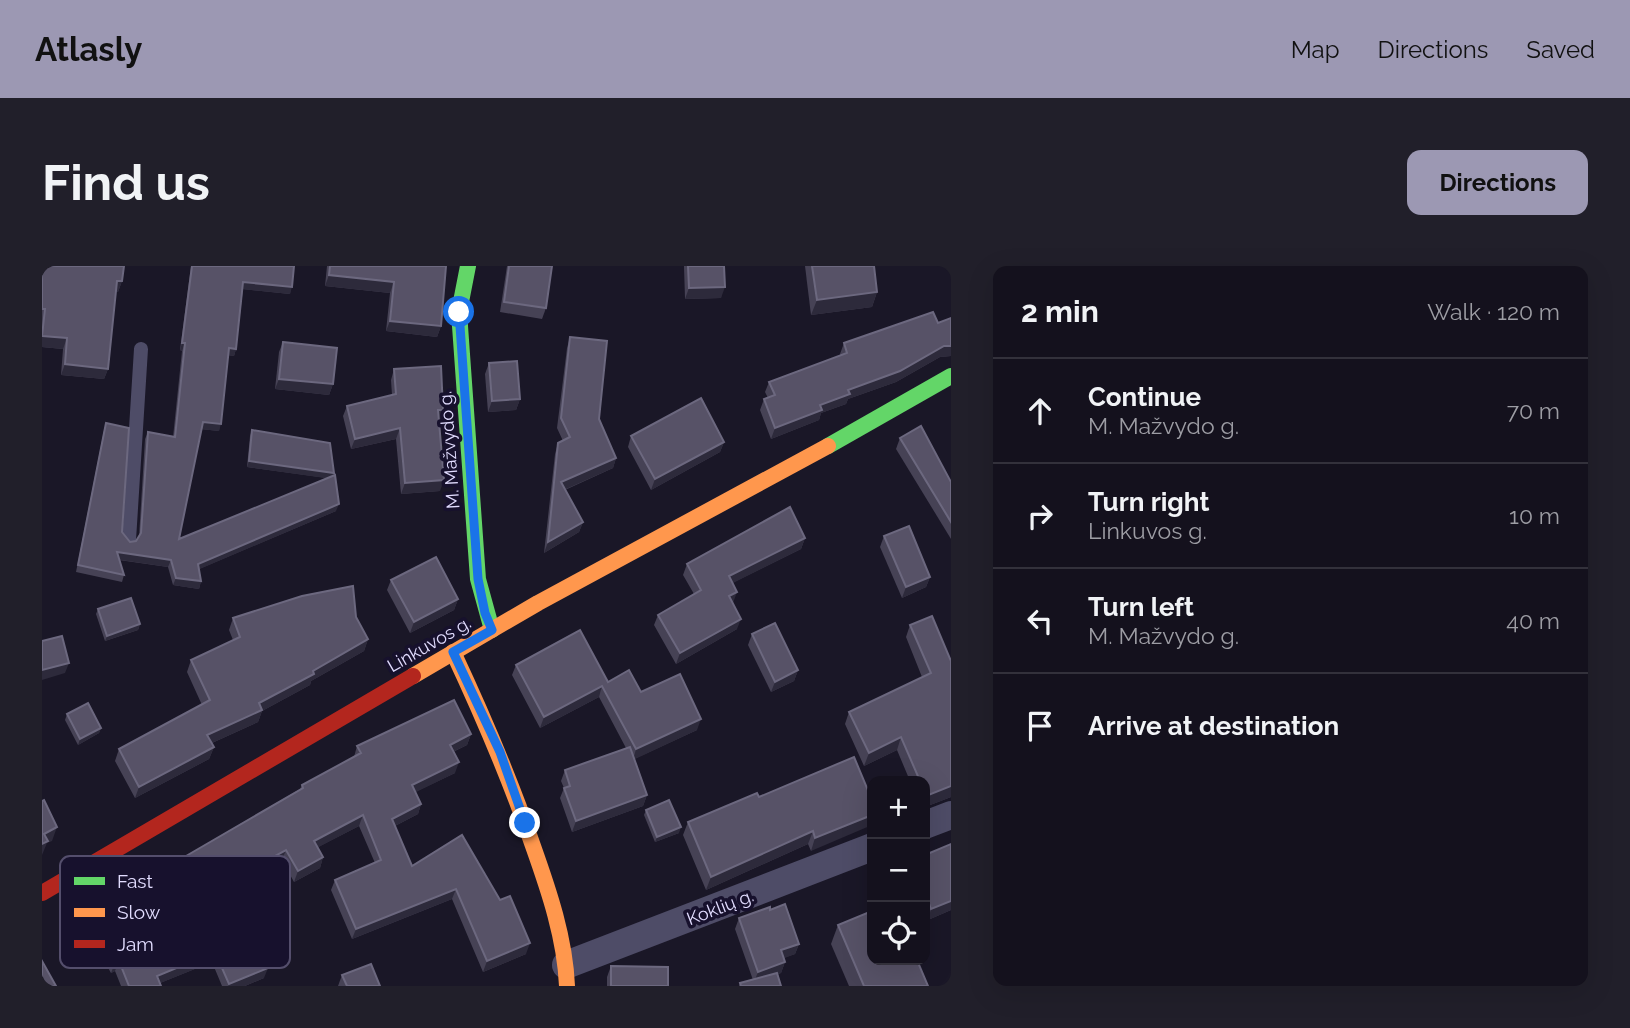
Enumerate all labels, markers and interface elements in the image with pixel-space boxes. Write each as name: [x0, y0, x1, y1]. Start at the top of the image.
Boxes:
text: Atlasly: [35, 30, 142, 69]
text: Map: [1291, 35, 1340, 64]
text: Directions: [1378, 35, 1488, 64]
text: Saved: [1526, 35, 1595, 64]
button: Directions: [1407, 150, 1588, 215]
text: Find us: [42, 154, 210, 211]
text: 2 min: [1021, 294, 1099, 329]
route start: [443, 296, 474, 327]
text: Walk · 120 m: [1427, 298, 1560, 325]
text: Continue: [1088, 382, 1201, 412]
street label: M. Mažvydo g.: [434, 390, 464, 510]
icon: ahead: [1021, 392, 1059, 430]
text: 70 m: [1507, 397, 1560, 424]
text: M. Mažvydo g.: [1088, 412, 1239, 439]
text: Turn right: [1088, 487, 1209, 517]
icon: right: [1021, 497, 1059, 535]
text: 10 m: [1509, 502, 1560, 529]
text: Linkuvos g.: [1088, 517, 1207, 544]
text: Turn left: [1088, 592, 1194, 622]
icon: left: [1021, 602, 1059, 640]
text: 40 m: [1506, 607, 1560, 634]
street label: Linkuvos g.: [384, 612, 474, 676]
text: M. Mažvydo g.: [1088, 622, 1239, 649]
icon: arrive: [1021, 707, 1059, 745]
text: Arrive at destination: [1088, 711, 1339, 741]
map controls: [867, 776, 930, 965]
button: +: [867, 776, 930, 839]
route end: [509, 807, 540, 838]
button: −: [867, 839, 930, 902]
legend: [60, 856, 290, 968]
text: Fast: [117, 870, 153, 892]
street label: Koklių g.: [684, 885, 756, 929]
text: Slow: [117, 901, 161, 923]
button: locate: [867, 902, 930, 965]
text: Jam: [117, 933, 154, 955]

